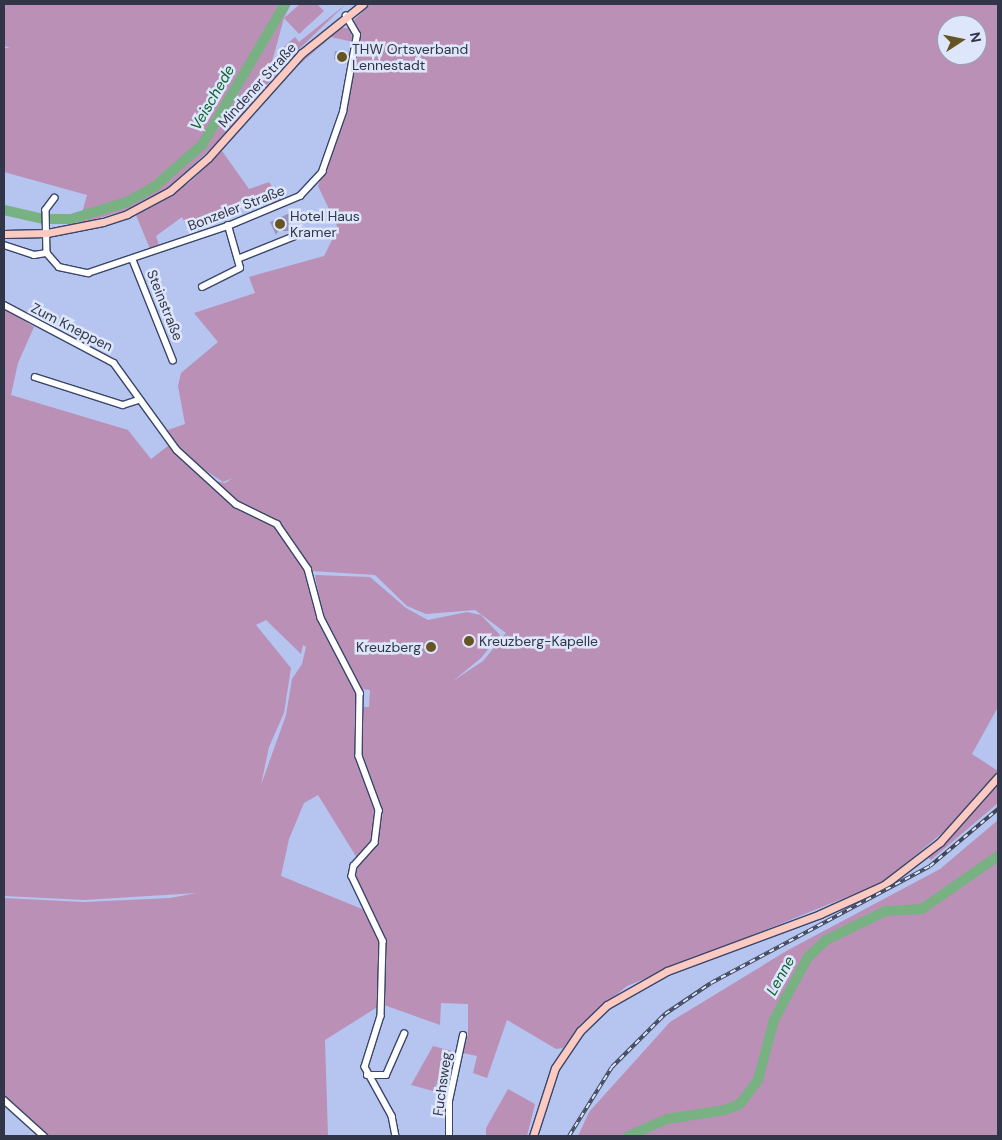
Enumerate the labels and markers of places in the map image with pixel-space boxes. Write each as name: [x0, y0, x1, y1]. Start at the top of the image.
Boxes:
place label: THW Ortsverband Lennestadt: [352, 41, 468, 74]
marker: THW Ortsverband Lennestadt: [336, 51, 348, 63]
place label: Hotel Haus Kramer: [290, 208, 360, 240]
marker: Hotel Haus Kramer: [274, 218, 286, 230]
place label: Kreuzberg-Kapelle: [479, 633, 598, 649]
marker: Kreuzberg-Kapelle: [463, 635, 475, 647]
place label: Kreuzberg: [356, 639, 421, 655]
marker: Kreuzberg: [425, 641, 437, 653]

